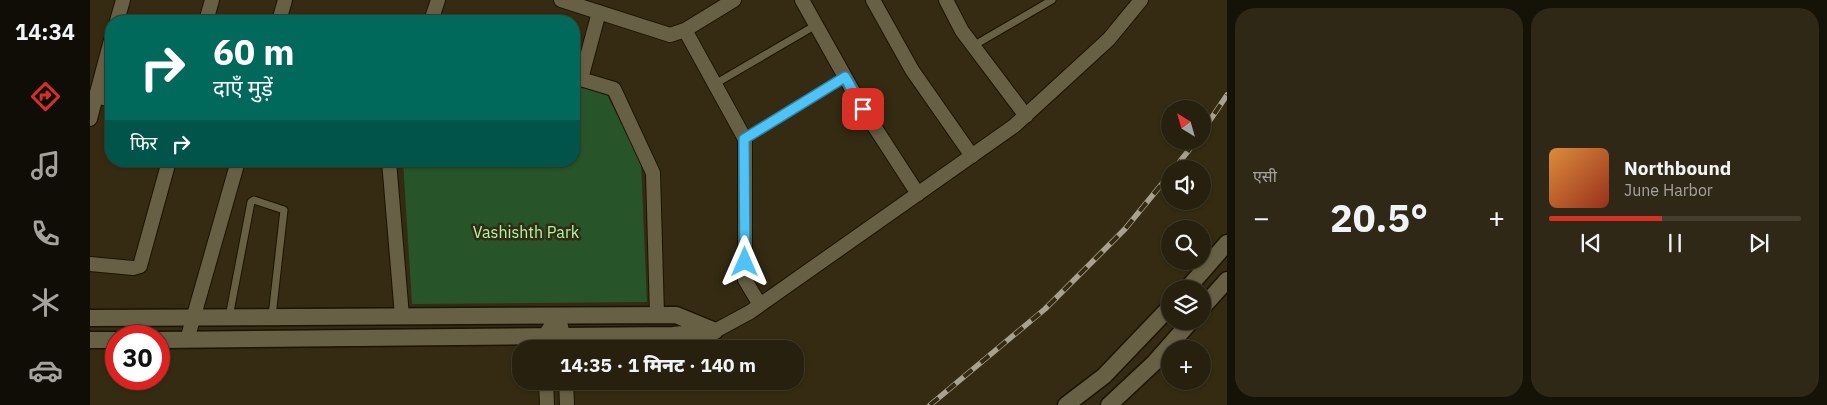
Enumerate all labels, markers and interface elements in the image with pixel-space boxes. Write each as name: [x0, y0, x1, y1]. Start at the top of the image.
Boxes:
text: 14:34: [15, 17, 75, 46]
text: 60 m: [213, 29, 295, 75]
icon: right: [130, 35, 195, 100]
text: दाएँ मुड़ें: [213, 73, 273, 102]
icon: directions: [28, 79, 63, 114]
pin: [842, 88, 884, 130]
icon: arrive: [849, 95, 877, 123]
north arrow: [1161, 100, 1211, 150]
map controls: [1161, 100, 1211, 390]
icon: right: [167, 130, 195, 158]
text: फिर: [130, 131, 157, 155]
icon: music: [28, 148, 63, 183]
text: Northbound: [1624, 156, 1731, 180]
button: sound: [1161, 160, 1211, 210]
text: एसी: [1253, 166, 1277, 186]
text: June Harbor: [1624, 180, 1713, 200]
text: 20.5°: [1330, 193, 1428, 242]
text: −: [1253, 199, 1270, 236]
text: +: [1488, 199, 1505, 236]
icon: phone: [28, 216, 63, 251]
button: search: [1161, 220, 1211, 270]
park label: Vashishth Park: [473, 222, 580, 242]
icon: previous: [1577, 229, 1605, 257]
icon: pause: [1661, 229, 1689, 257]
icon: next: [1745, 229, 1773, 257]
position arrow: [718, 235, 770, 287]
button: layers: [1161, 280, 1211, 330]
icon: climate: [28, 285, 63, 320]
speed limit sign: 30: [105, 325, 170, 390]
button: +: [1161, 340, 1211, 390]
icon: car: [28, 353, 63, 388]
text: 14:35 · 1 मिनट · 140 m: [560, 353, 756, 377]

